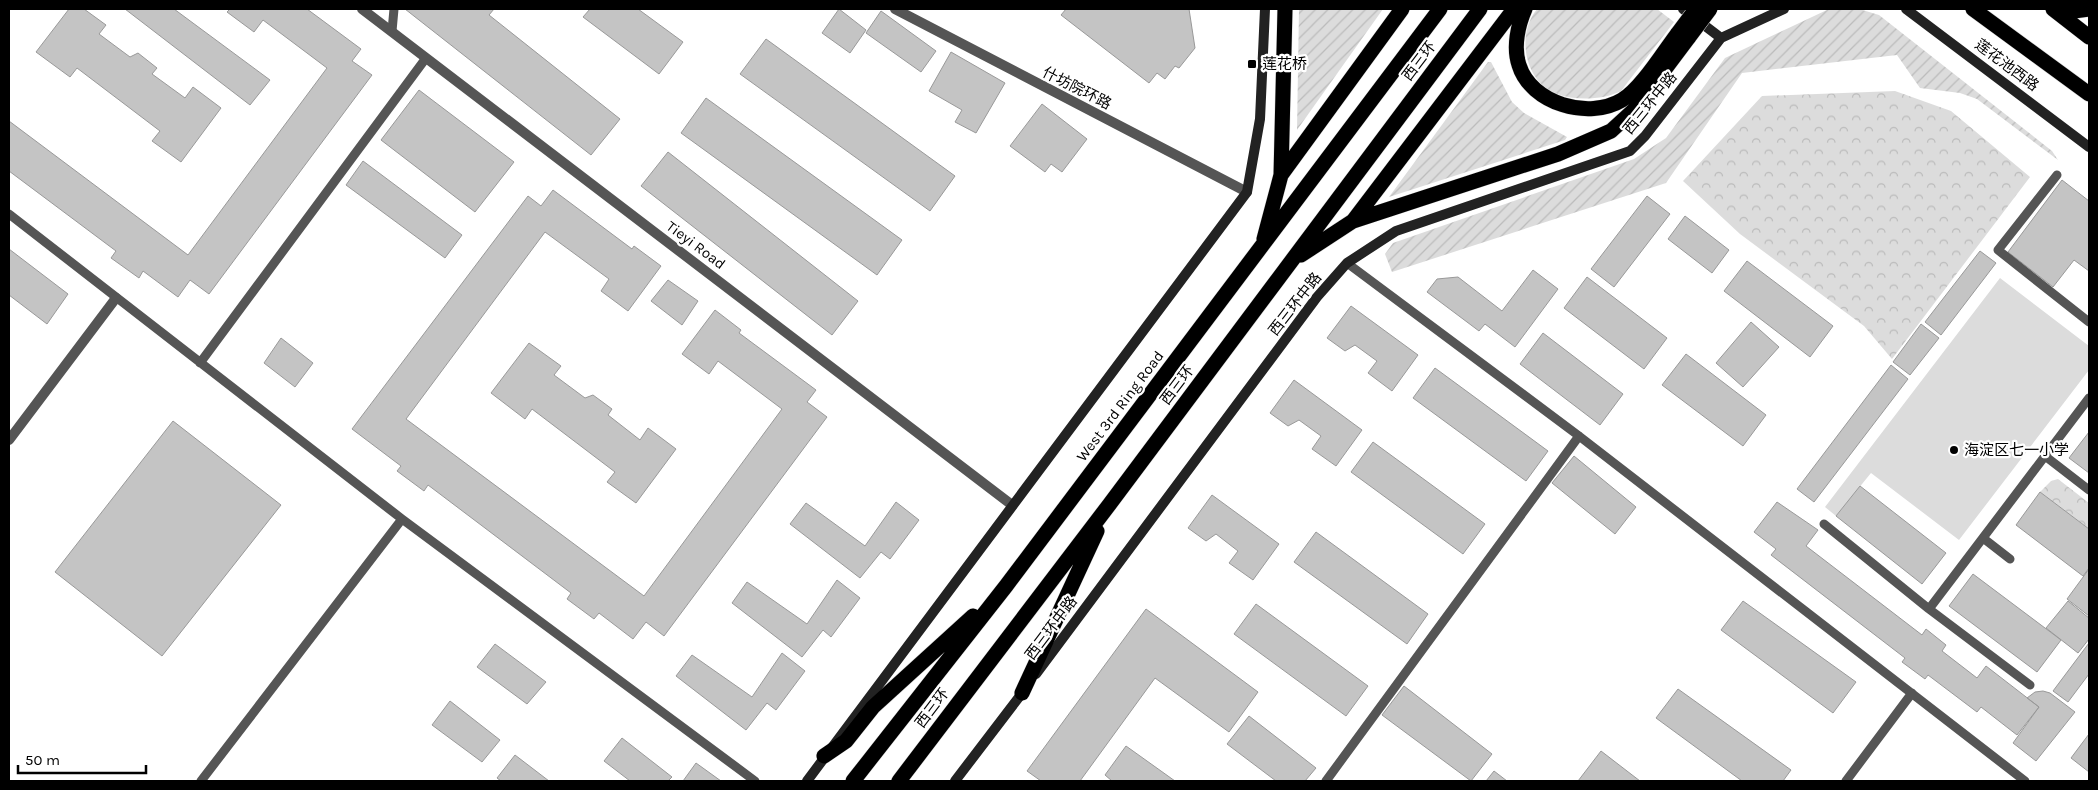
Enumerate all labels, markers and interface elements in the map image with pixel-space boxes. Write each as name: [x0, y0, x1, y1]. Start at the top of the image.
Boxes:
street label: 莲花池西路: [1972, 35, 2042, 95]
street label: 西三环: [1398, 38, 1440, 84]
place label: 莲花桥: [1262, 55, 1307, 73]
marker: 莲花桥: [1246, 58, 1258, 70]
street label: 什坊院环路: [1039, 63, 1115, 113]
street label: 西三环中路: [1619, 68, 1681, 138]
street label: Tieyi Road: [663, 217, 729, 273]
street label: 西三环中路: [1265, 269, 1325, 339]
street label: West 3rd Ring Road: [1073, 347, 1167, 465]
street label: 西三环: [1156, 362, 1198, 408]
place label: 海淀区七一小学: [1964, 441, 2069, 459]
marker: 海淀区七一小学: [1948, 444, 1960, 456]
street label: 西三环中路: [1021, 593, 1081, 663]
street label: 西三环: [911, 685, 953, 731]
scale bar: [18, 742, 145, 774]
text: 50 m: [25, 751, 60, 769]

